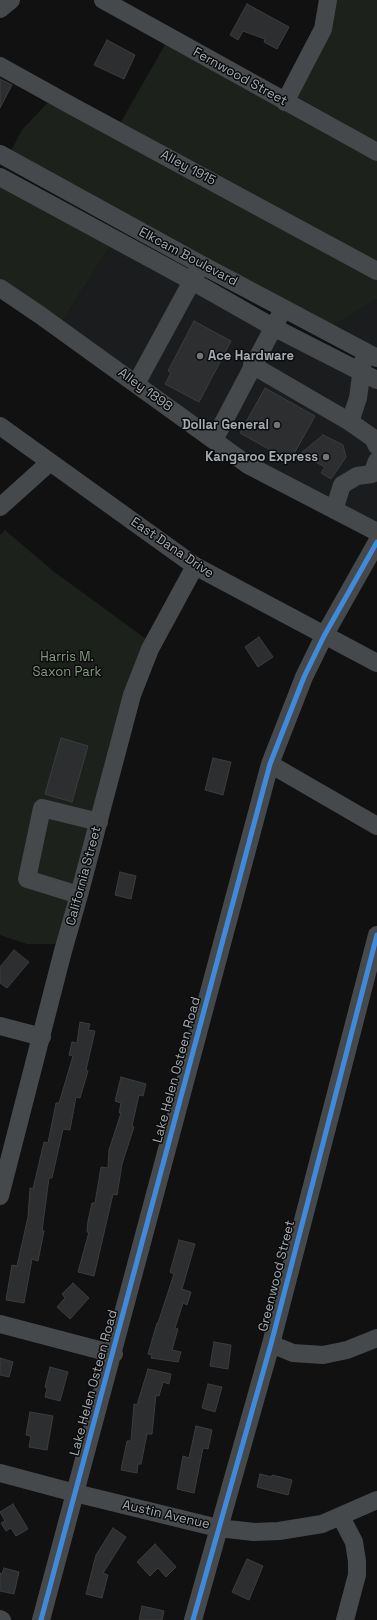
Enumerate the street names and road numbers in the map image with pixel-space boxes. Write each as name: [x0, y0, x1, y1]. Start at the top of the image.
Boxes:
street label: Fernwood Street: [190, 45, 290, 109]
street label: Alley 1915: [158, 147, 218, 189]
street label: Elkcam Boulevard: [136, 224, 240, 290]
street label: Alley 1898: [115, 365, 175, 415]
street label: East Dana Drive: [128, 514, 216, 582]
street label: California Street: [63, 825, 105, 927]
street label: Lake Helen Osteen Road: [150, 995, 204, 1145]
street label: Greenwood Street: [256, 1219, 298, 1333]
street label: Lake Helen Osteen Road: [67, 1308, 121, 1458]
street label: Austin Avenue: [121, 1497, 211, 1533]

